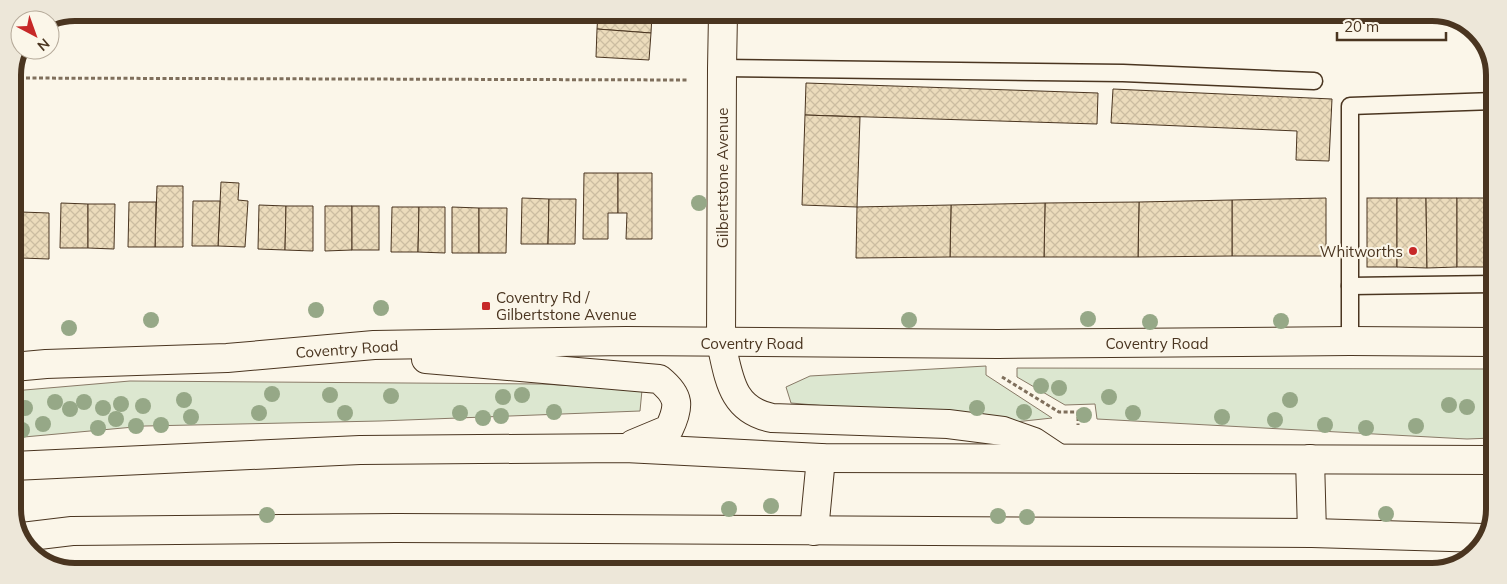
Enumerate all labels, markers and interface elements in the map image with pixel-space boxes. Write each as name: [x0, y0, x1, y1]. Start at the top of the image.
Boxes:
north arrow: [10, 10, 60, 60]
scale bar: [1337, 10, 1446, 42]
text: 20 m: [1344, 17, 1379, 36]
text: N: [34, 35, 53, 55]
street label: Gilbertstone Avenue: [713, 108, 732, 248]
place label: Whitworths: [1320, 242, 1403, 261]
marker: Whitworths: [1407, 245, 1419, 257]
place label: Coventry Rd / Gilbertstone Avenue: [496, 288, 637, 324]
marker: Coventry Rd / Gilbertstone Avenue: [480, 300, 492, 312]
street label: Coventry Road: [701, 334, 803, 353]
street label: Coventry Road: [1106, 334, 1208, 353]
street label: Coventry Road: [295, 336, 399, 362]

